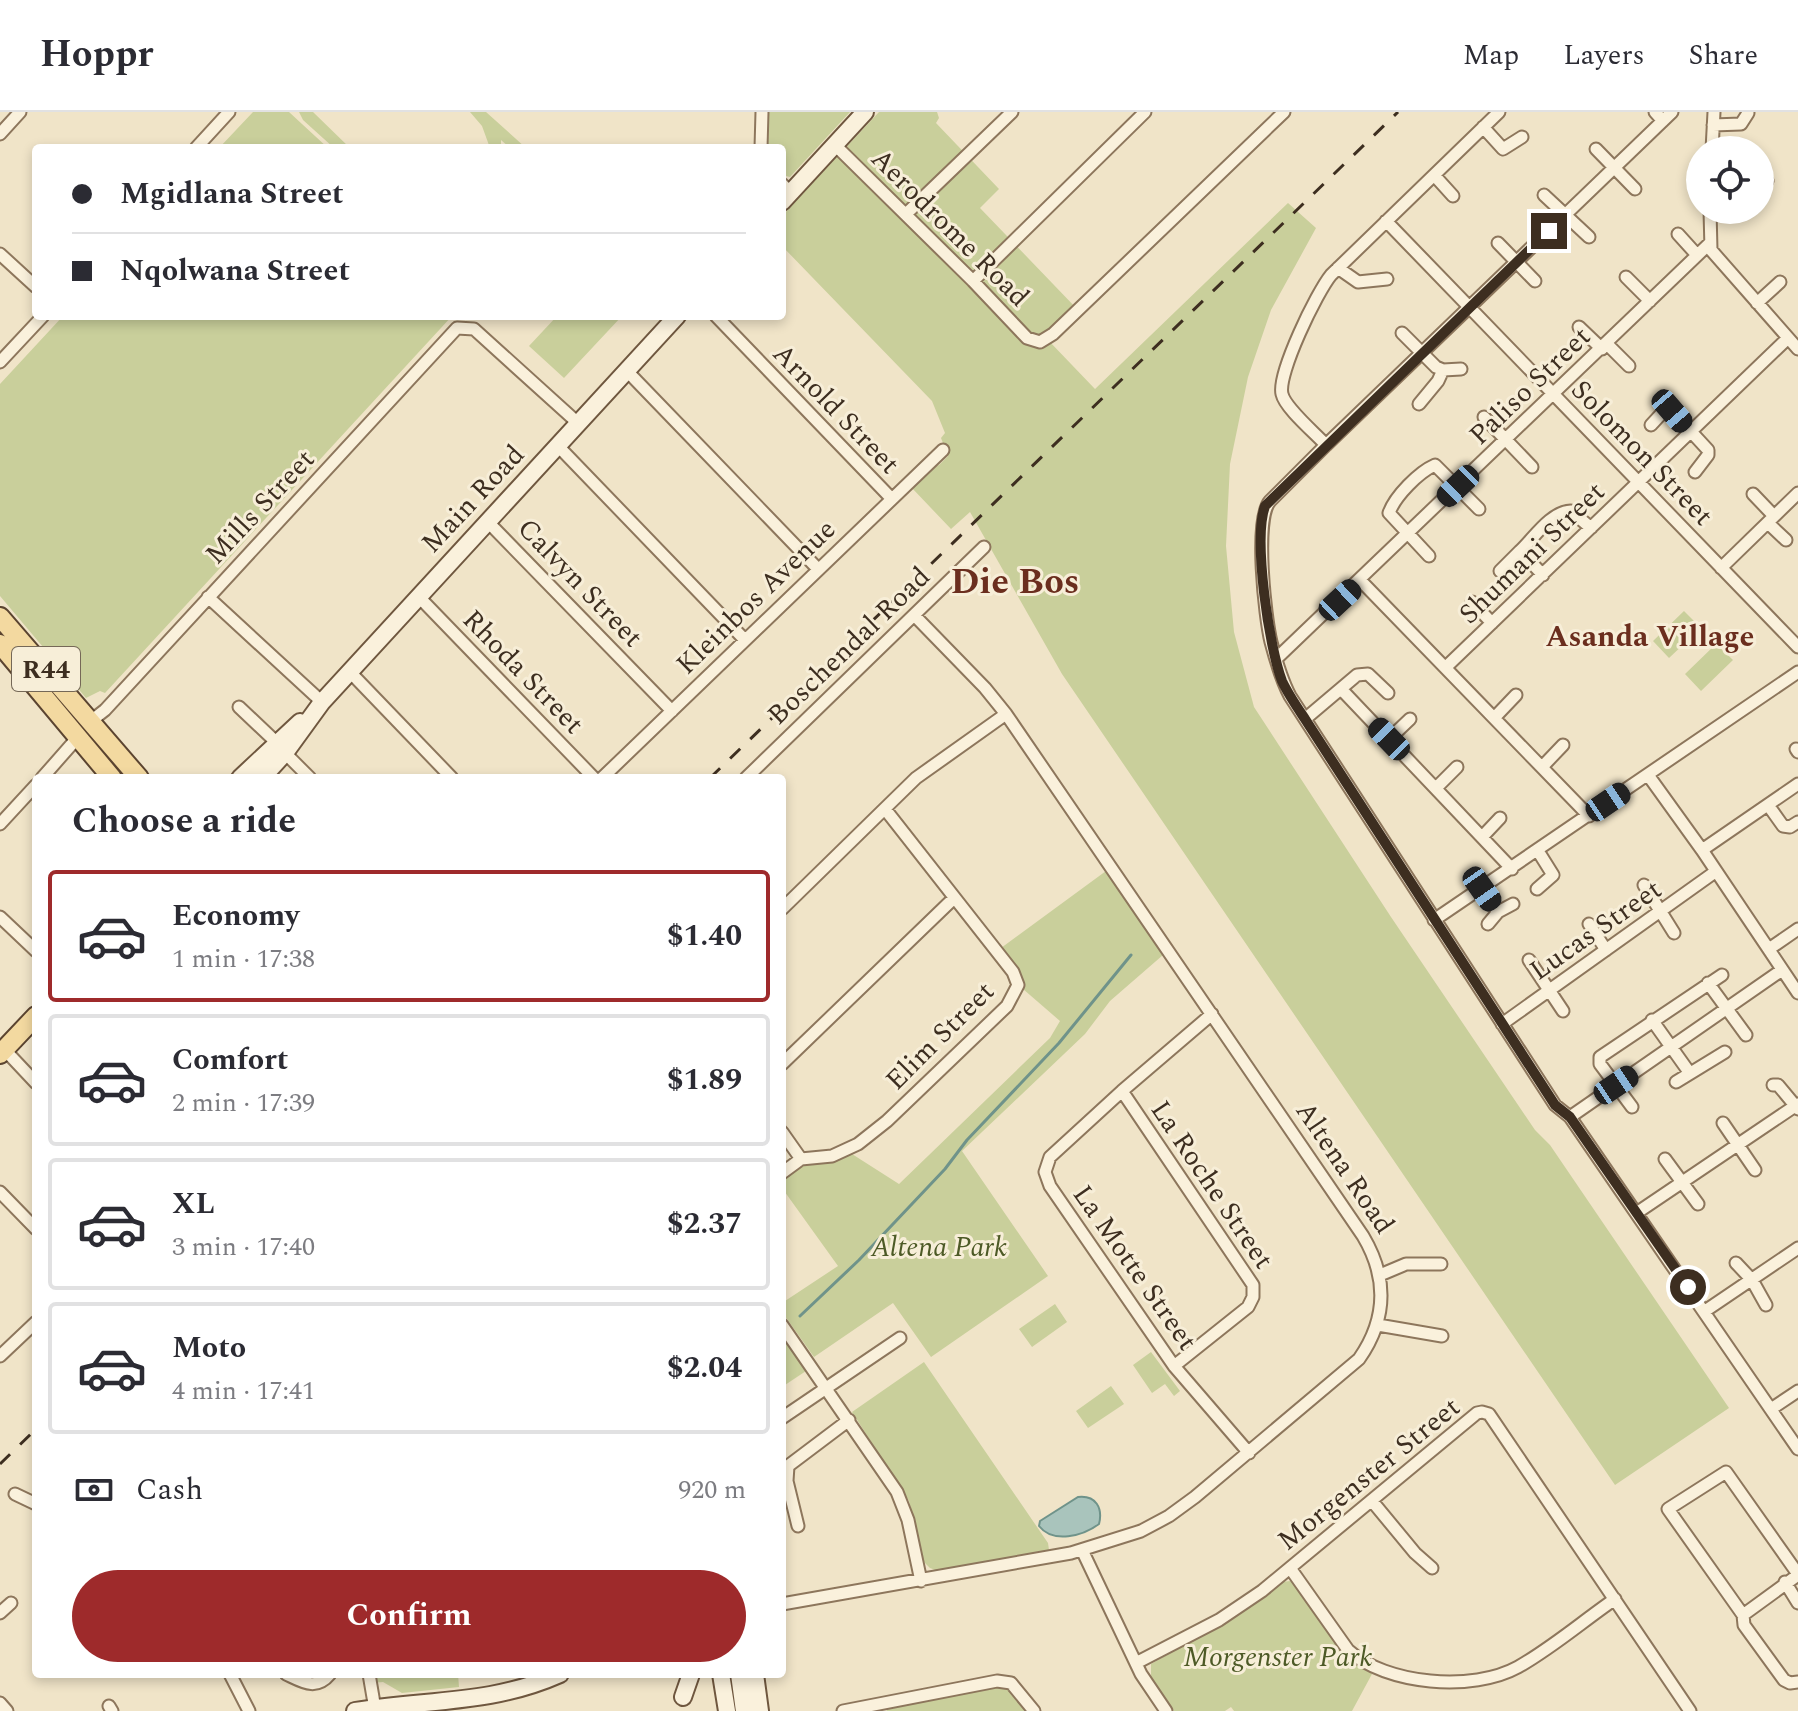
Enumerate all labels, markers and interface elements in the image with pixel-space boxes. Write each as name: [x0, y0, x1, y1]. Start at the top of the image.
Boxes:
text: Hoppr: [40, 26, 153, 84]
text: Map: [1463, 34, 1519, 77]
text: Layers: [1563, 34, 1645, 77]
text: Share: [1689, 34, 1758, 77]
map controls: [1686, 136, 1774, 224]
button: locate: [1686, 136, 1774, 224]
street label: Aerodrome Road: [860, 139, 1039, 318]
text: Mgidlana Street: [120, 171, 344, 217]
route end: [1531, 213, 1567, 249]
text: Nqolwana Street: [120, 248, 350, 294]
street label: Paliso Street: [1459, 317, 1601, 456]
street label: Arnold Street: [762, 334, 910, 484]
street label: Solomon Street: [1561, 370, 1723, 536]
car: [1647, 385, 1697, 437]
street label: Main Road: [411, 435, 535, 563]
street label: Mills Street: [195, 439, 325, 575]
car: [1432, 461, 1484, 511]
street label: Shumani Street: [1449, 472, 1615, 635]
street label: Calvyn Street: [507, 508, 653, 658]
street label: Kleinbos Avenue: [666, 509, 846, 685]
district label: Die Bos: [950, 555, 1080, 610]
street label: Boschendal Road: [757, 557, 941, 736]
car: [1314, 575, 1366, 625]
street label: Rhoda Street: [452, 600, 594, 745]
district label: Asanda Village: [1546, 614, 1754, 660]
road number: R44: [12, 647, 80, 691]
car: [1364, 713, 1414, 765]
car: [1581, 779, 1635, 825]
text: Choose a ride: [72, 794, 296, 849]
car: [1458, 862, 1506, 916]
street label: Lucas Street: [1521, 869, 1671, 992]
text: Economy: [172, 893, 299, 939]
icon: car: [76, 900, 148, 972]
text: $1.40: [667, 913, 742, 959]
text: 1 min · 17:38: [172, 939, 315, 979]
street label: Elim Street: [875, 971, 1005, 1101]
text: Comfort: [172, 1037, 288, 1083]
icon: car: [76, 1044, 148, 1116]
text: $1.89: [667, 1057, 742, 1103]
car: [1589, 1062, 1643, 1108]
text: 2 min · 17:39: [172, 1083, 315, 1123]
street label: La Roche Street: [1139, 1092, 1284, 1278]
street label: Altena Road: [1284, 1093, 1405, 1243]
street label: La Motte Street: [1061, 1176, 1208, 1360]
text: XL: [172, 1181, 215, 1227]
icon: car: [76, 1188, 148, 1260]
text: $2.37: [667, 1201, 742, 1247]
park label: Altena Park: [870, 1226, 1007, 1269]
text: 3 min · 17:40: [172, 1227, 315, 1267]
route start: [1670, 1269, 1706, 1305]
text: Moto: [172, 1325, 246, 1371]
icon: car: [76, 1332, 148, 1404]
text: $2.04: [667, 1345, 742, 1391]
text: 4 min · 17:41: [172, 1371, 315, 1411]
street label: Morgenster Street: [1268, 1387, 1470, 1562]
text: Cash: [136, 1467, 203, 1513]
icon: cash: [72, 1468, 116, 1512]
text: 920 m: [678, 1470, 746, 1510]
button: Confirm: [72, 1570, 746, 1662]
park label: Morgenster Park: [1183, 1636, 1373, 1679]

